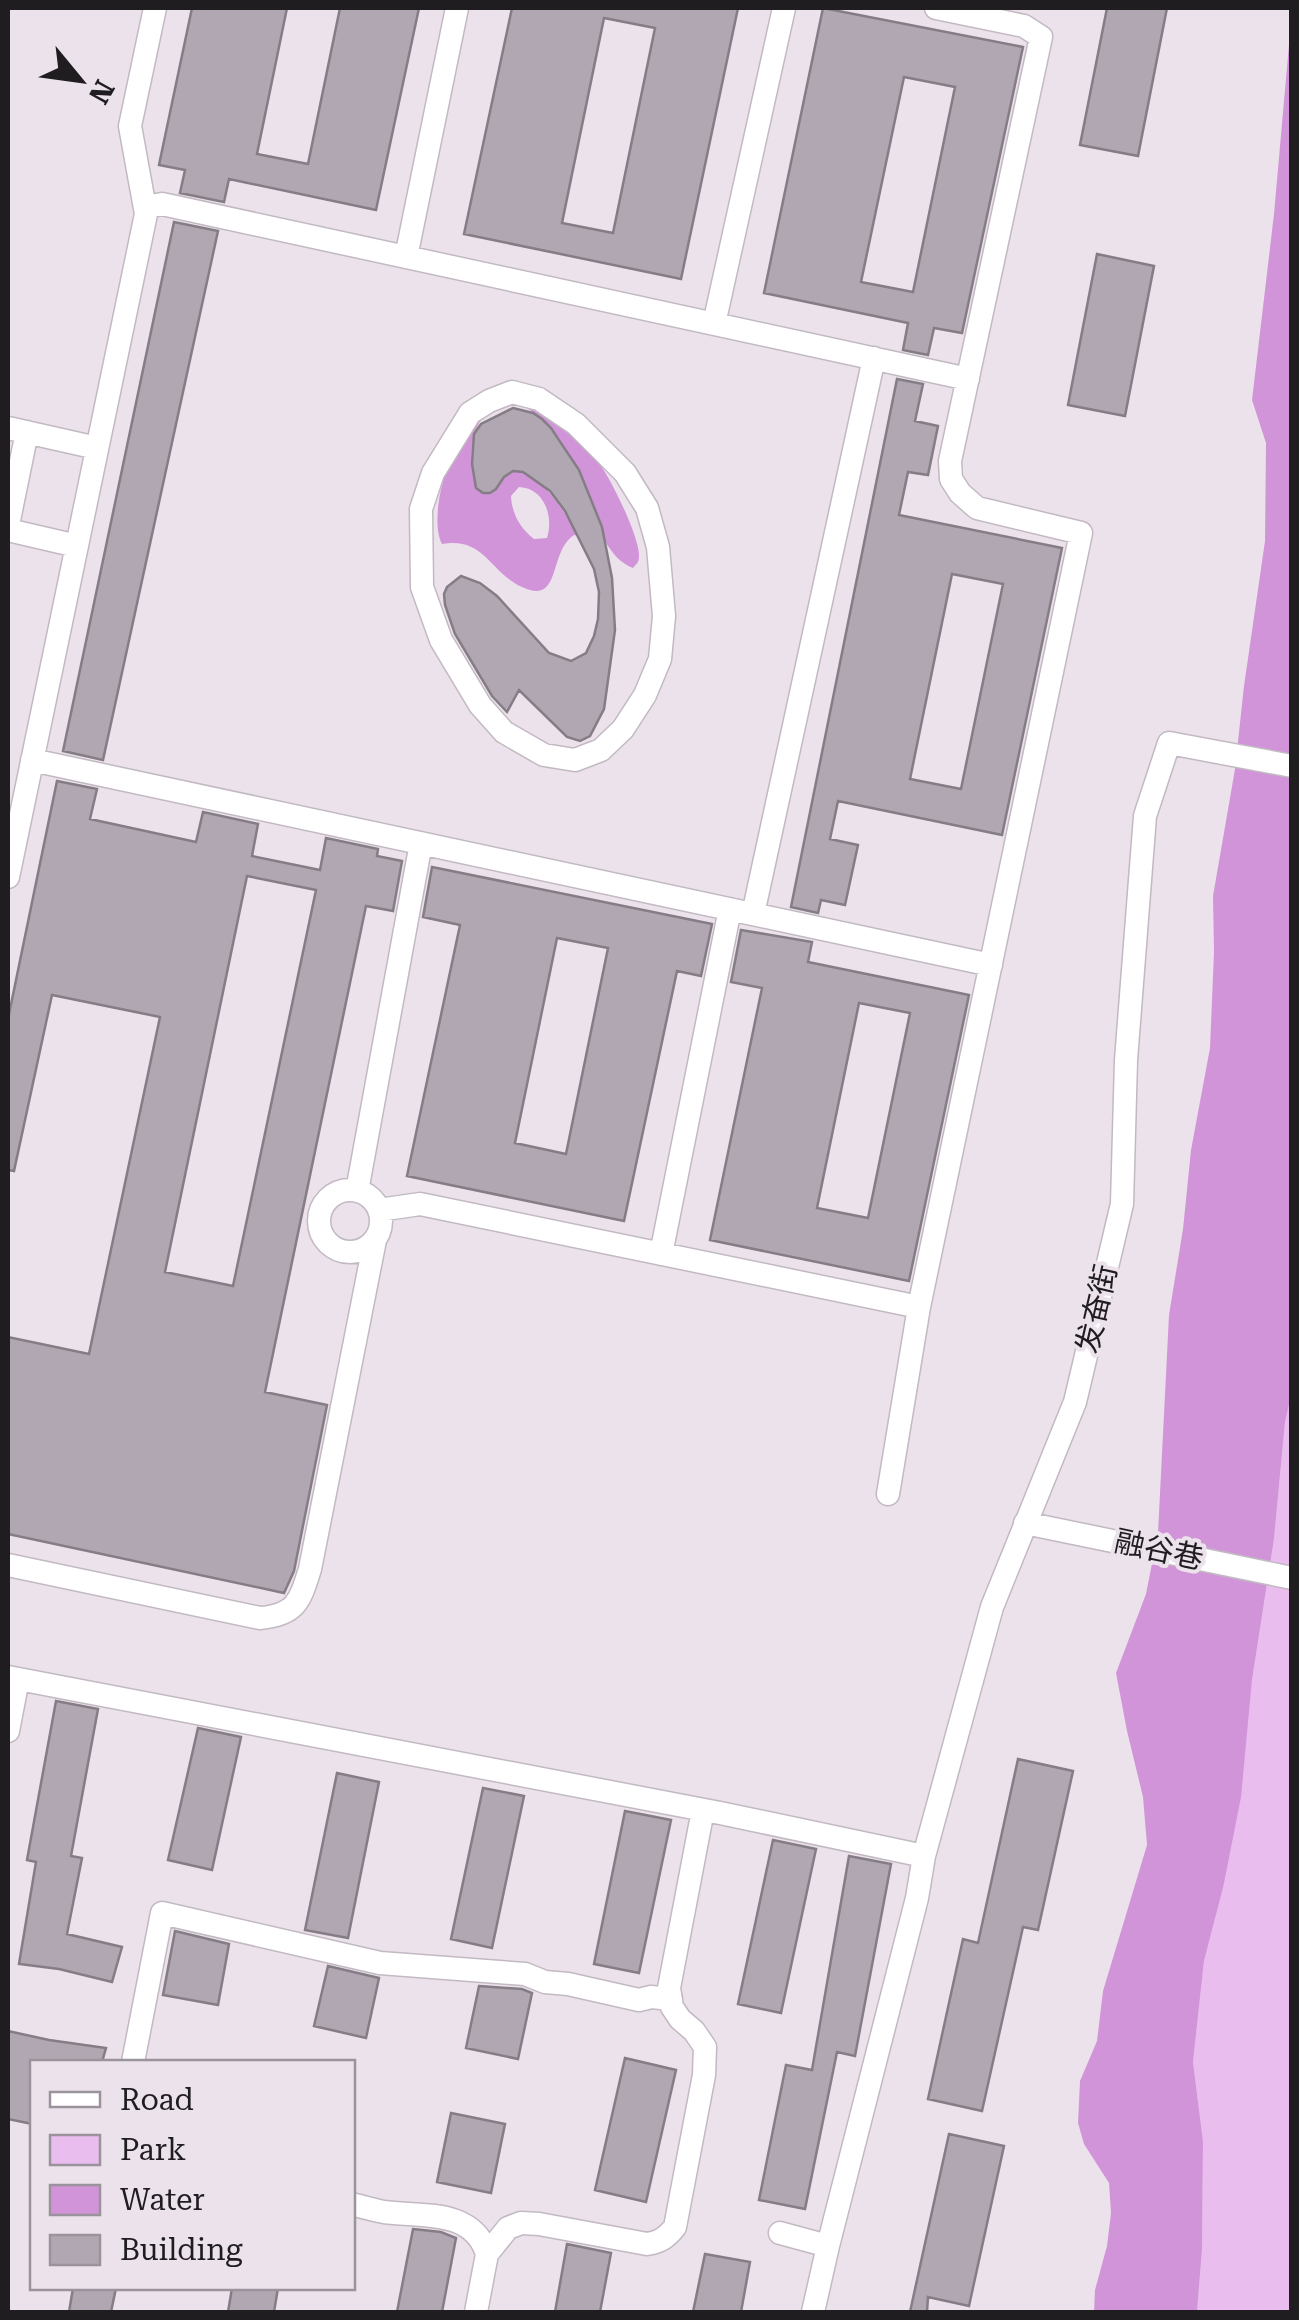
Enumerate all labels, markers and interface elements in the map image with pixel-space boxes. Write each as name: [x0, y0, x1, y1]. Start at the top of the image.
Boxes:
north arrow: [30, 30, 130, 130]
text: N: [82, 74, 121, 109]
street label: 发奋街: [1069, 1261, 1124, 1357]
street label: 融谷巷: [1111, 1523, 1207, 1576]
legend: [30, 2060, 355, 2290]
text: Road: [120, 2082, 194, 2117]
text: Park: [120, 2132, 186, 2167]
text: Water: [120, 2182, 205, 2217]
text: Building: [120, 2232, 243, 2267]

